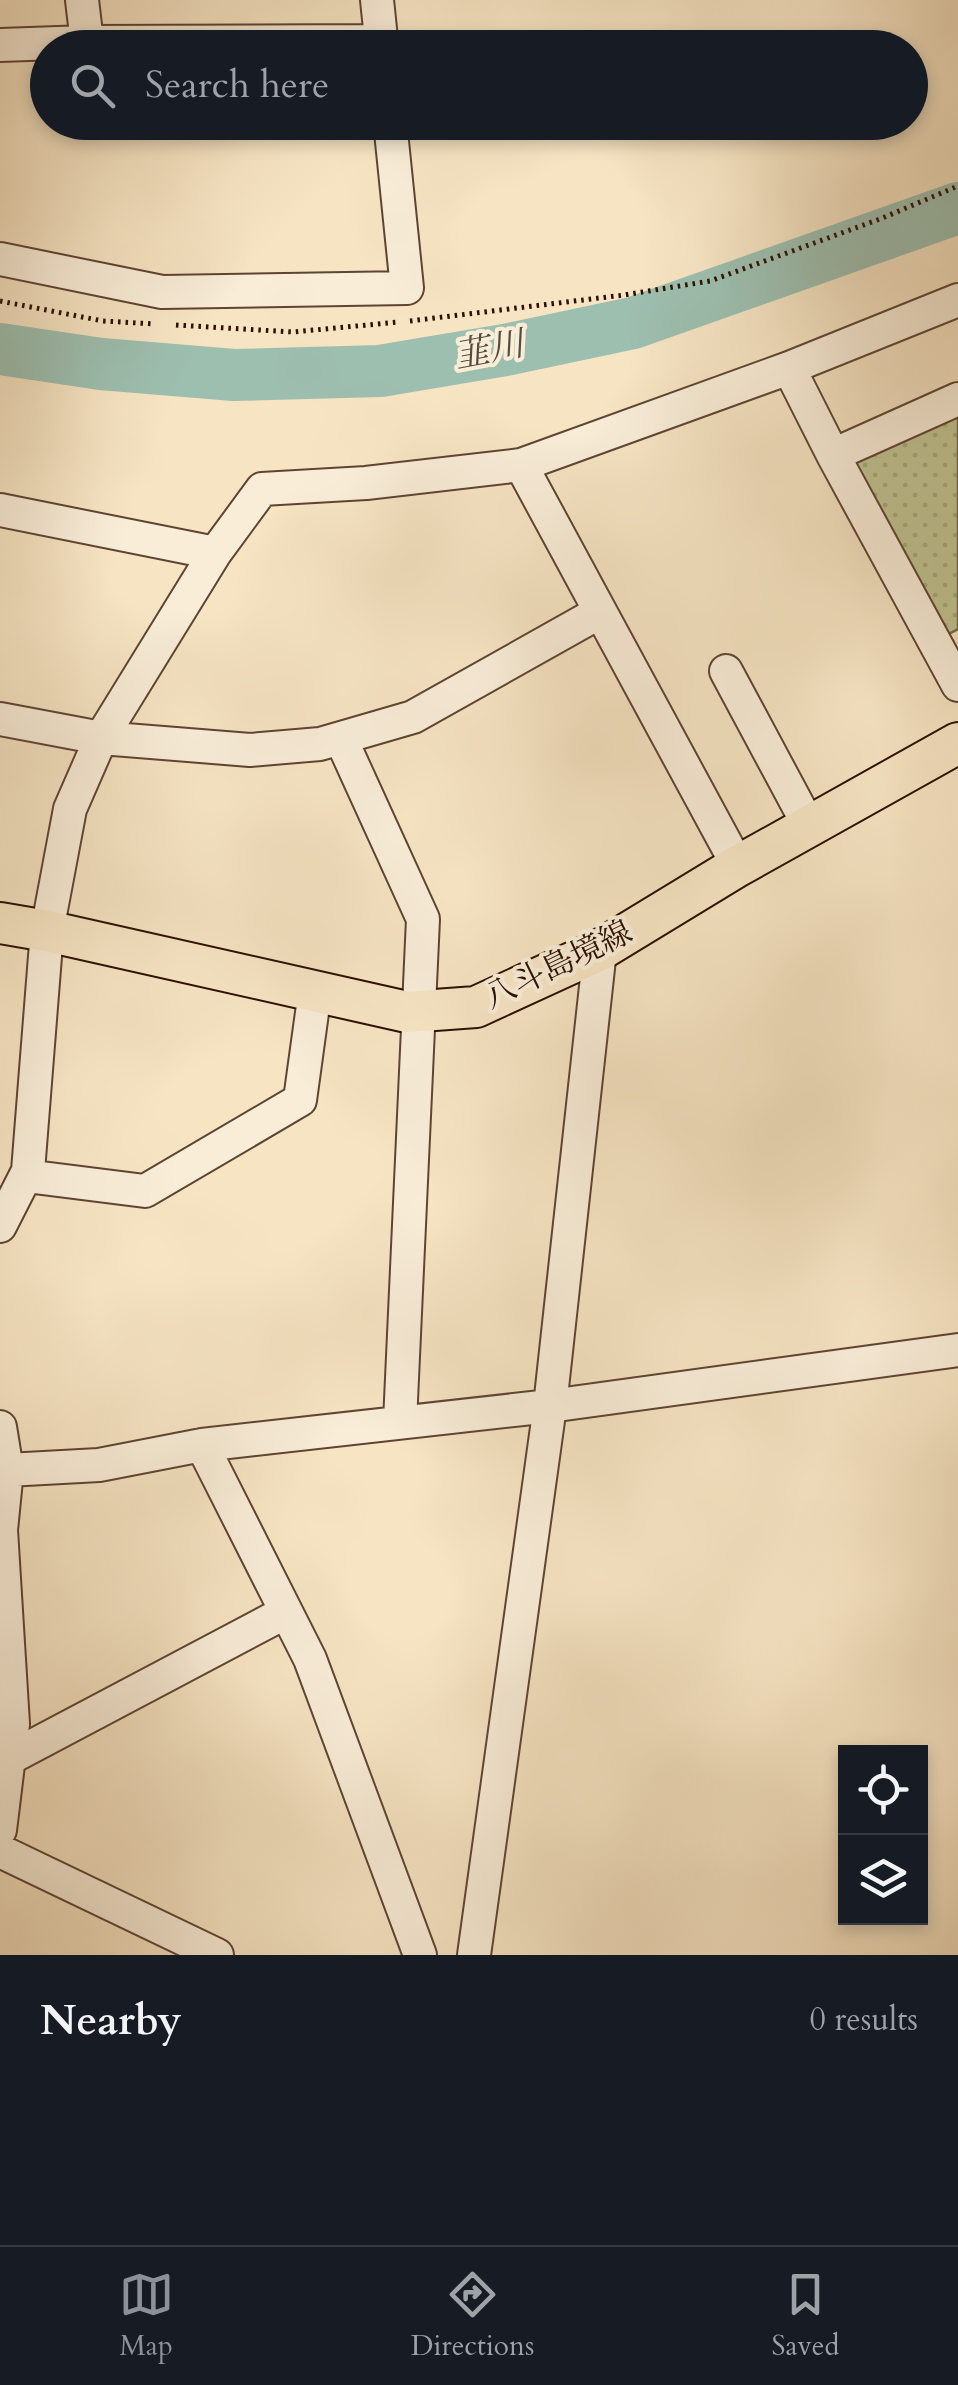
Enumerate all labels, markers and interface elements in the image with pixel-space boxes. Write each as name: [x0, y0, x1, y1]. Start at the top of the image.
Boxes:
search box: [30, 30, 928, 140]
icon: search: [65, 58, 120, 113]
text: Search here: [145, 59, 329, 111]
water label: 韮川: [450, 319, 532, 380]
street label: 八斗島境線: [476, 910, 640, 1020]
map controls: [838, 1745, 928, 1925]
button: locate: [838, 1745, 928, 1835]
button: layers: [838, 1835, 928, 1925]
text: Nearby: [40, 1992, 182, 2049]
text: 0 results: [810, 1998, 918, 2042]
tab: Map: [119, 2267, 174, 2365]
tab: Directions: [411, 2267, 534, 2365]
tab: Saved: [771, 2267, 839, 2365]

